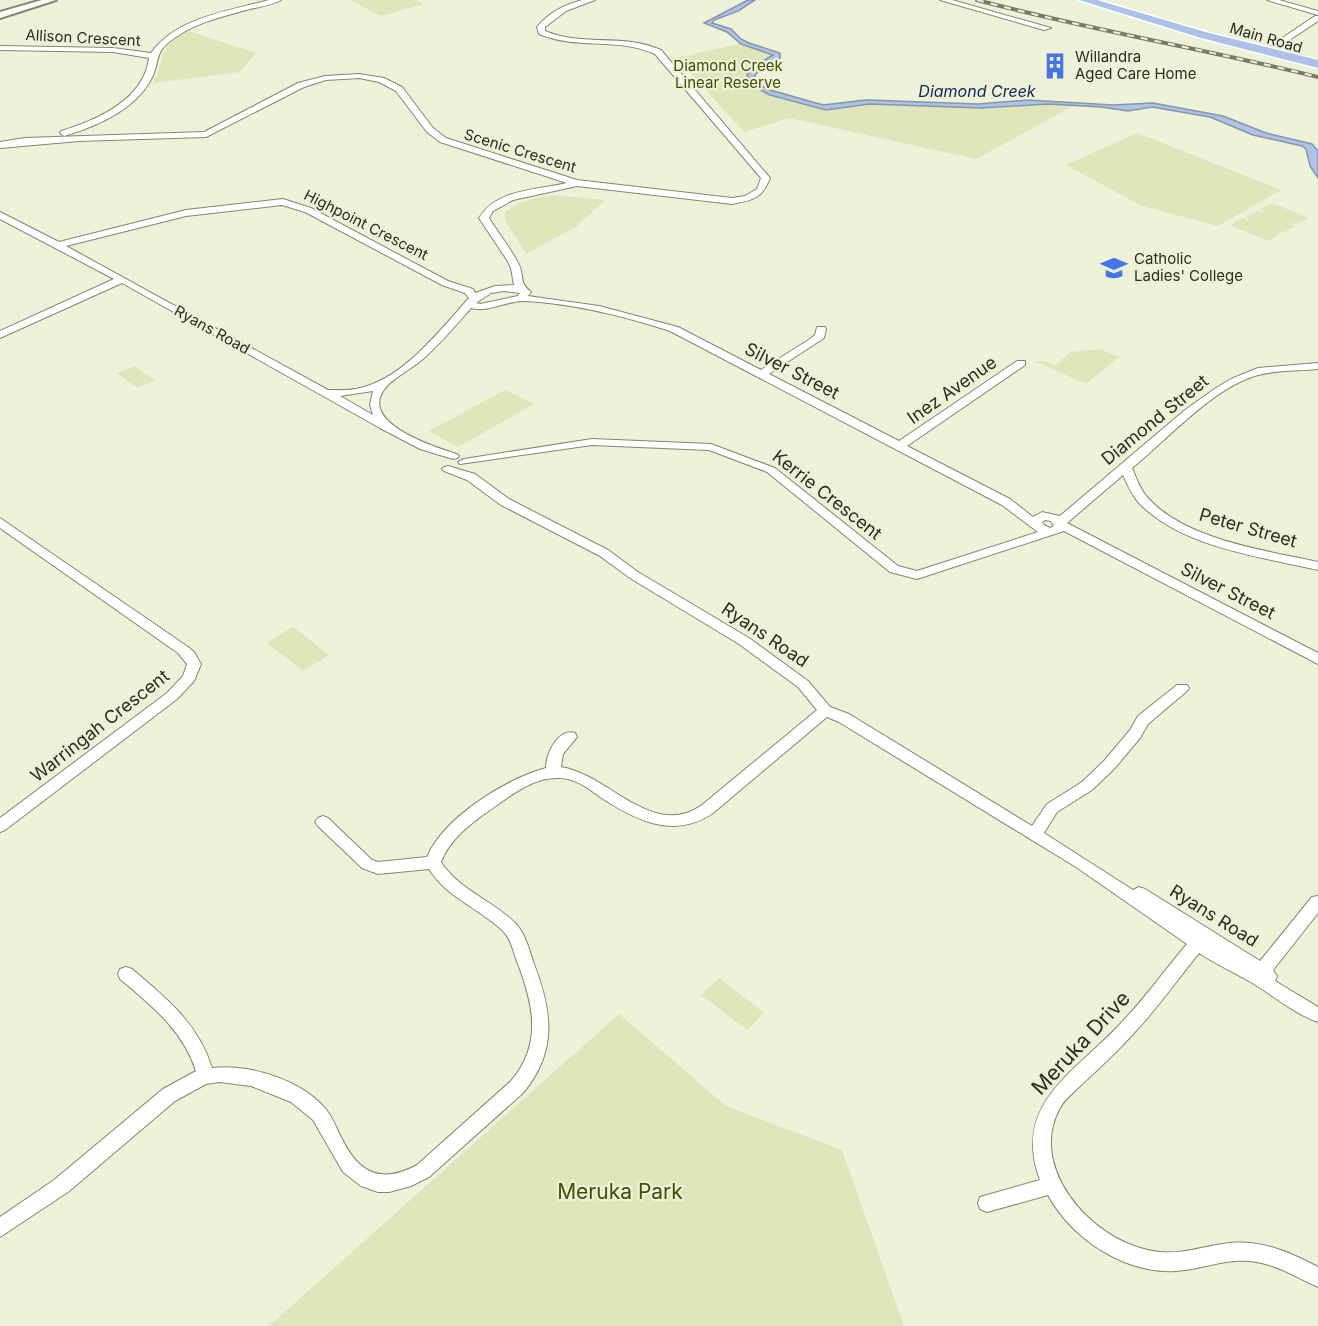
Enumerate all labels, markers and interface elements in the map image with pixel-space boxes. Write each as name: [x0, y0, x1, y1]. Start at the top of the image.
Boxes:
street label: Main Road: [1228, 18, 1305, 57]
street label: Allison Crescent: [25, 25, 141, 50]
place label: Willandra Aged Care Home: [1075, 47, 1196, 83]
building icon: Willandra Aged Care Home: [1040, 51, 1070, 81]
park label: Diamond Creek Linear Reserve: [673, 56, 783, 92]
water label: Diamond Creek: [918, 81, 1036, 101]
street label: Scenic Crescent: [462, 124, 579, 177]
street label: Highpoint Crescent: [301, 185, 432, 264]
place label: Catholic Ladies' College: [1134, 249, 1243, 285]
school or university icon: Catholic Ladies' College: [1099, 253, 1129, 283]
street label: Ryans Road: [171, 301, 253, 358]
street label: Silver Street: [741, 338, 843, 403]
street label: Inez Avenue: [903, 351, 1000, 428]
street label: Diamond Street: [1097, 370, 1212, 469]
street label: Kerrie Crescent: [769, 445, 886, 544]
street label: Peter Street: [1197, 504, 1300, 552]
street label: Silver Street: [1177, 558, 1279, 623]
street label: Ryans Road: [718, 598, 813, 671]
street label: Warringah Crescent: [26, 665, 173, 786]
street label: Ryans Road: [1166, 880, 1262, 951]
street label: Meruka Drive: [1026, 986, 1135, 1100]
park label: Meruka Park: [557, 1179, 683, 1204]

